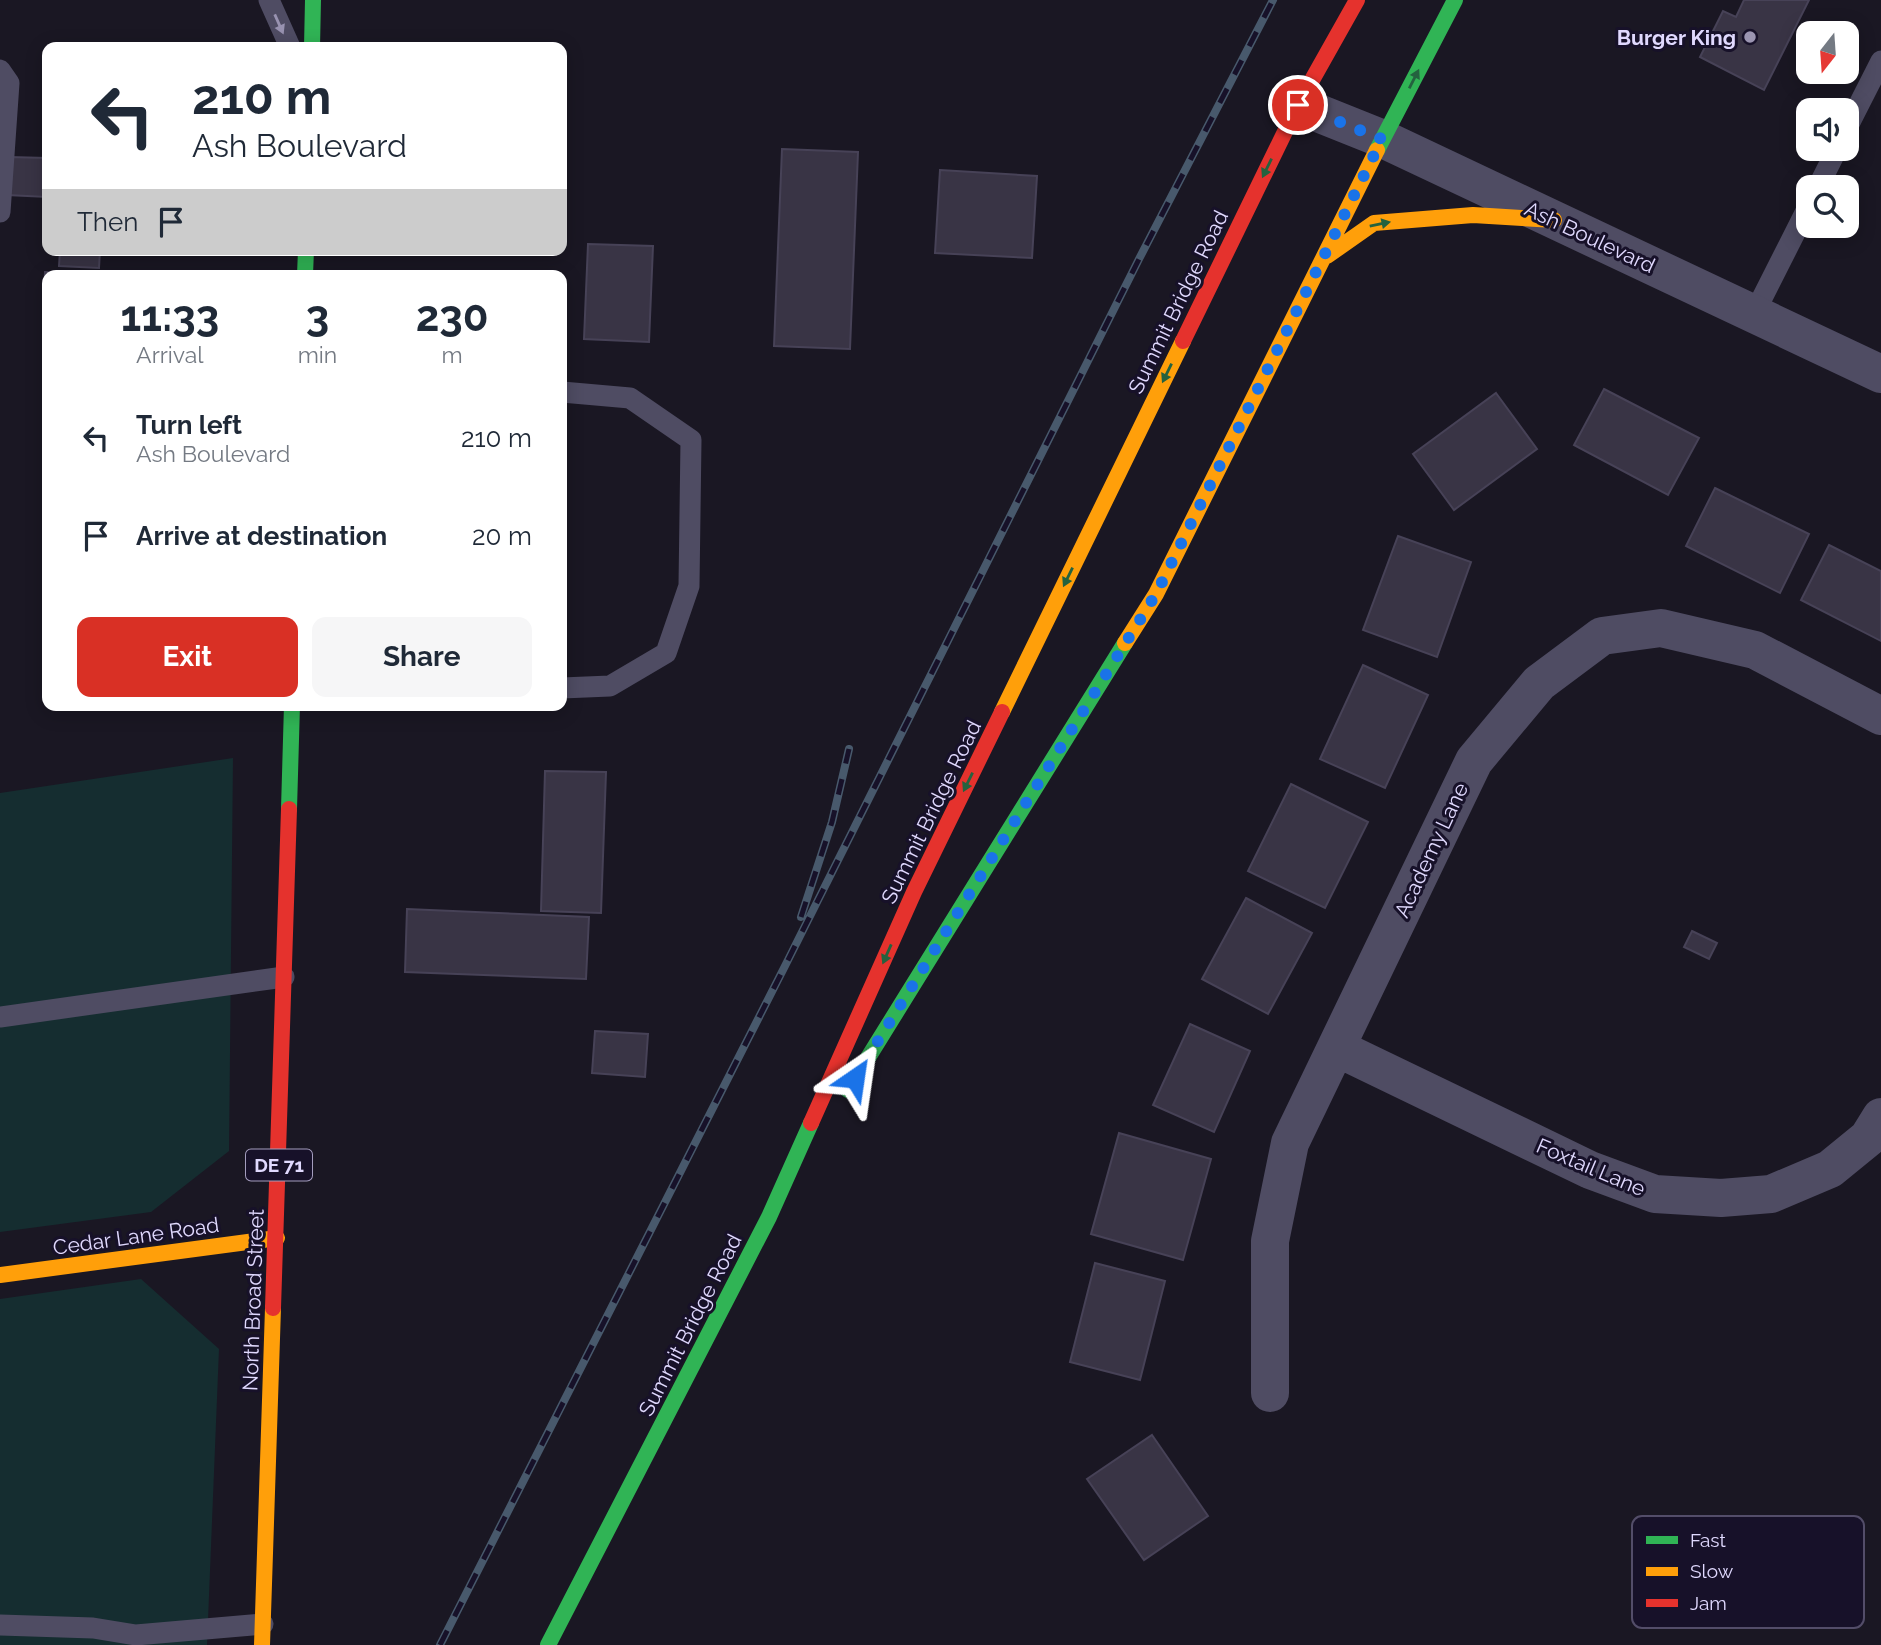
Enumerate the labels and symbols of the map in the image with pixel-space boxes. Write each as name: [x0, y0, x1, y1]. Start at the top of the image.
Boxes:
one-way arrow: [274, 13, 285, 34]
north arrow: [1796, 21, 1858, 84]
place label: Burger King: [1617, 25, 1736, 50]
marker: Burger King: [1742, 29, 1758, 45]
one-way arrow: [1408, 69, 1420, 89]
pin: [1268, 75, 1328, 135]
one-way arrow: [1261, 158, 1273, 178]
street label: Ash Boulevard: [1521, 196, 1659, 278]
street label: Summit Bridge Road: [1123, 206, 1233, 398]
one-way arrow: [1370, 219, 1392, 230]
one-way arrow: [1162, 363, 1173, 383]
one-way arrow: [1062, 567, 1073, 587]
street label: Summit Bridge Road: [876, 716, 986, 908]
one-way arrow: [962, 772, 974, 792]
street label: Academy Lane: [1389, 779, 1473, 921]
one-way arrow: [881, 944, 893, 964]
position arrow: [818, 1041, 892, 1115]
street label: Foxtail Lane: [1533, 1133, 1649, 1201]
road number: DE 71: [246, 1149, 312, 1180]
street label: North Broad Street: [237, 1209, 269, 1391]
street label: Cedar Lane Road: [51, 1212, 221, 1260]
street label: Summit Bridge Road: [633, 1230, 747, 1420]
legend: [1632, 1516, 1864, 1628]
text: Fast: [1690, 1529, 1726, 1551]
text: Slow: [1690, 1560, 1734, 1582]
text: Jam: [1690, 1592, 1727, 1614]

